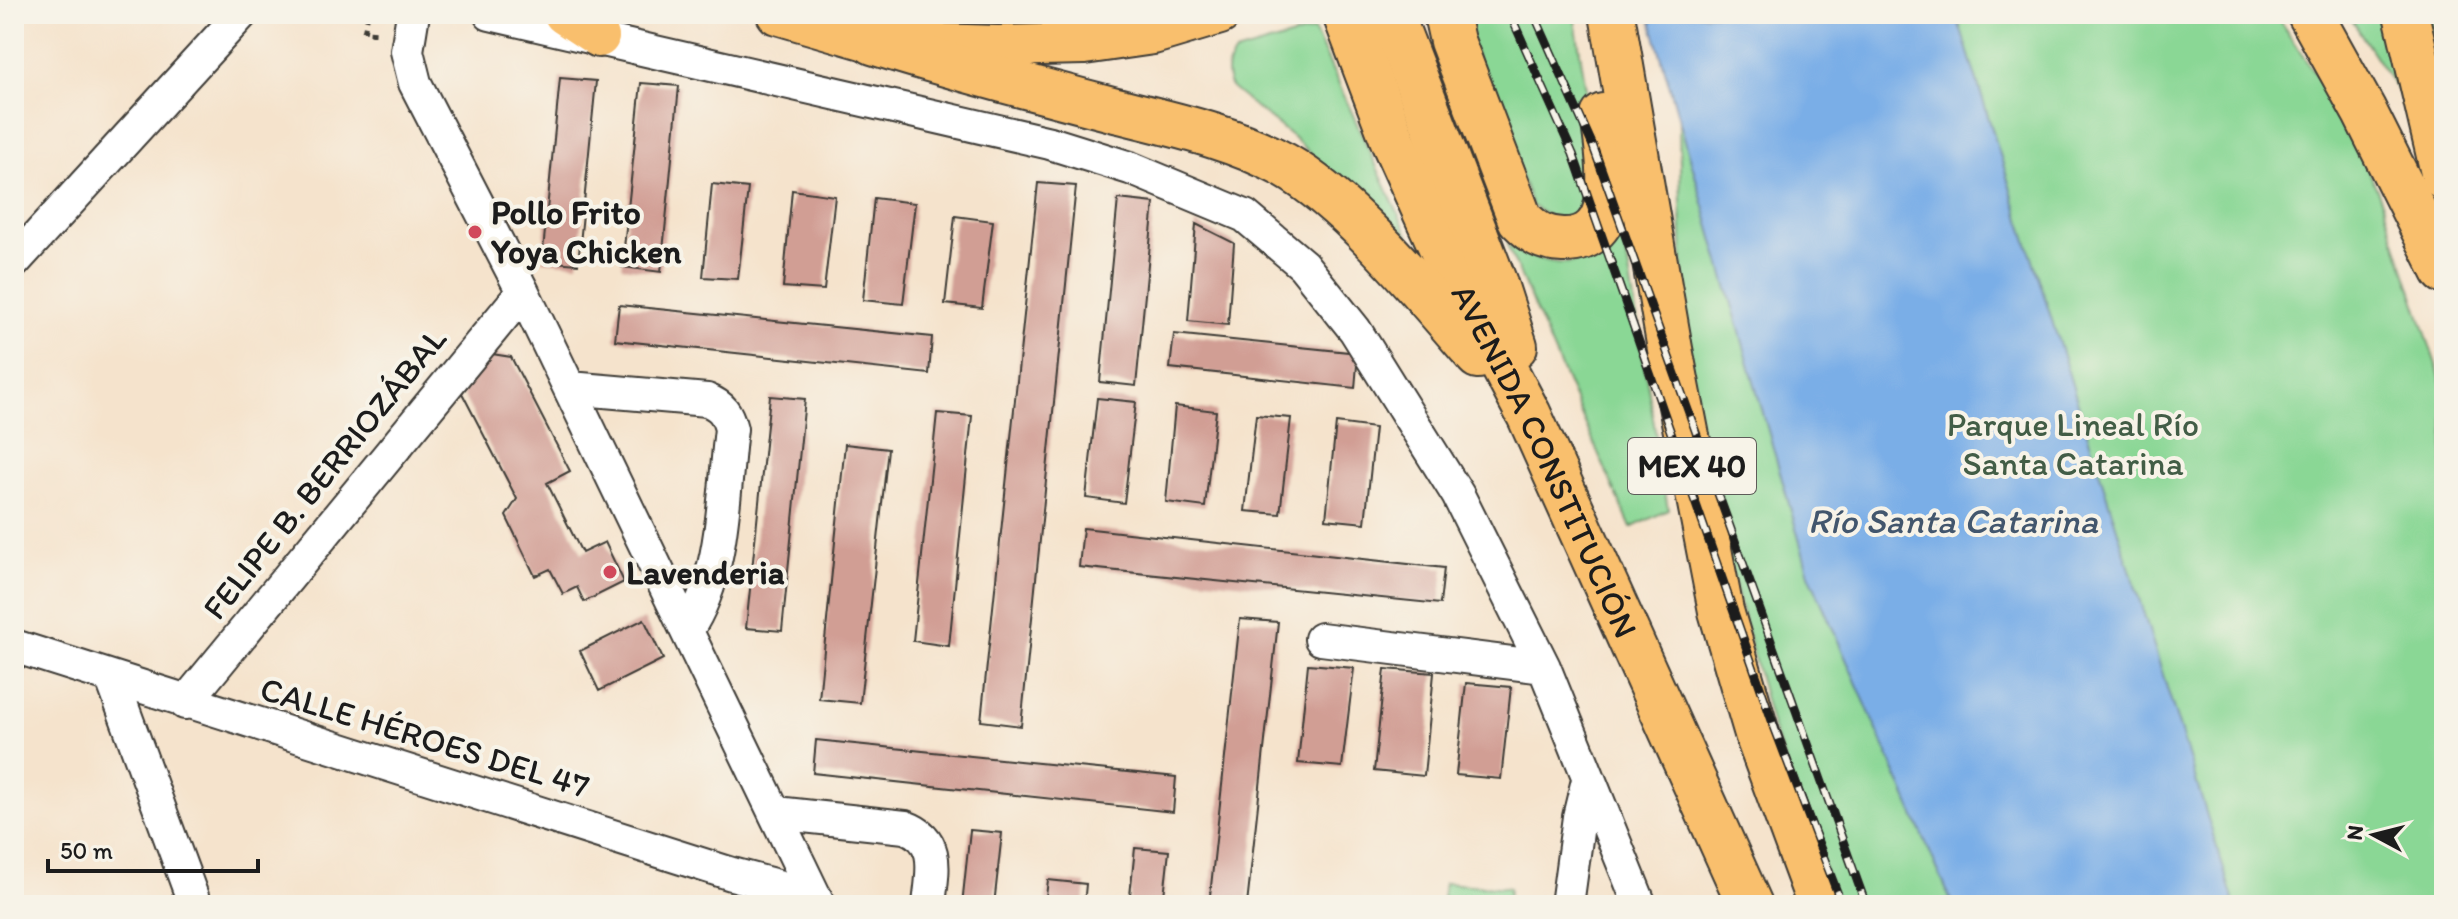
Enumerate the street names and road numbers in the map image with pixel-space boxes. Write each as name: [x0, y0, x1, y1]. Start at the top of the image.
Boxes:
street label: AVENIDA CONSTITUCIÓN: [1442, 277, 1647, 644]
street label: FELIPE B. BERRIOZÁBAL: [194, 319, 455, 628]
road number: MEX 40: [1628, 438, 1756, 494]
street label: CALLE HÉROES DEL 47: [255, 668, 594, 807]

